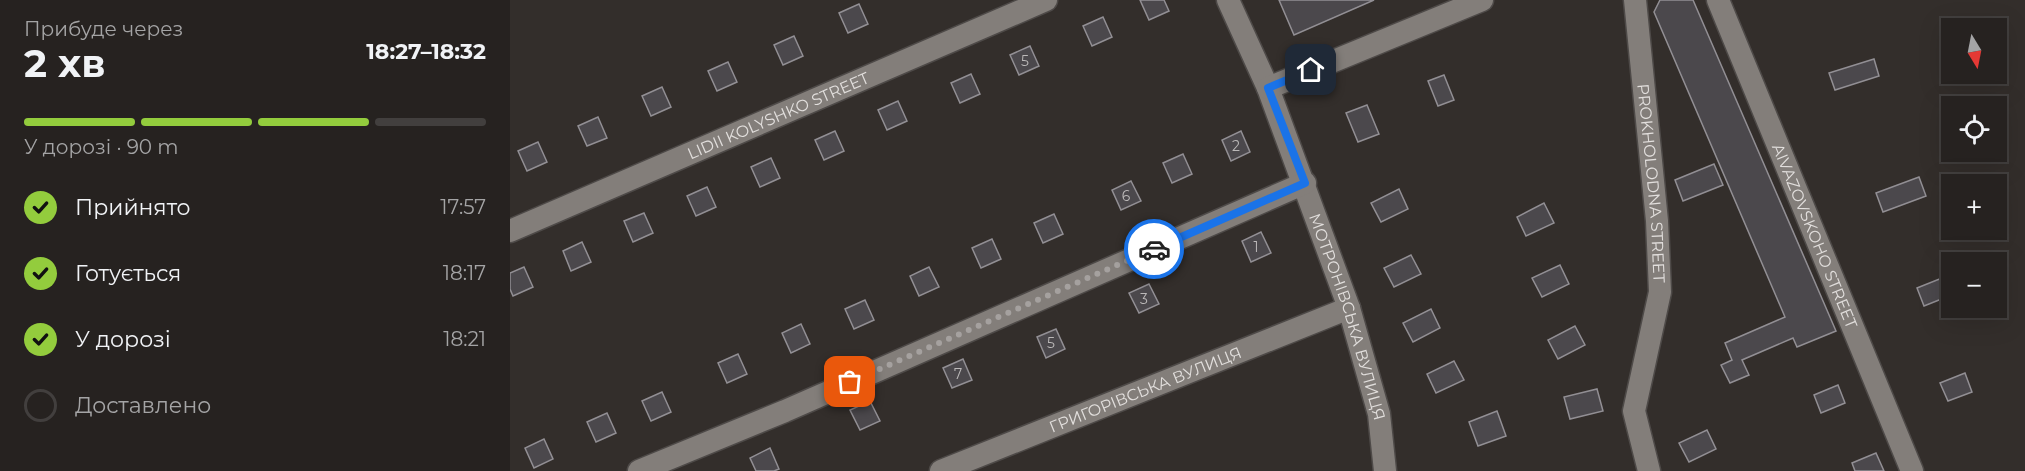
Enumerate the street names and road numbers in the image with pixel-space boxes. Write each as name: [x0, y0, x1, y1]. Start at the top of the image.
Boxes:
street label: LIDII KOLYSHKO STREET: [685, 68, 873, 163]
street label: PROKHOLODNA STREET: [1633, 83, 1669, 284]
street label: AIVAZOVSKOHO STREET: [1768, 141, 1861, 332]
street label: МОТРОНІВСЬКА ВУЛИЦЯ: [1305, 211, 1389, 422]
street label: ГРИГОРІВСЬКА ВУЛИЦЯ: [1046, 343, 1244, 437]

